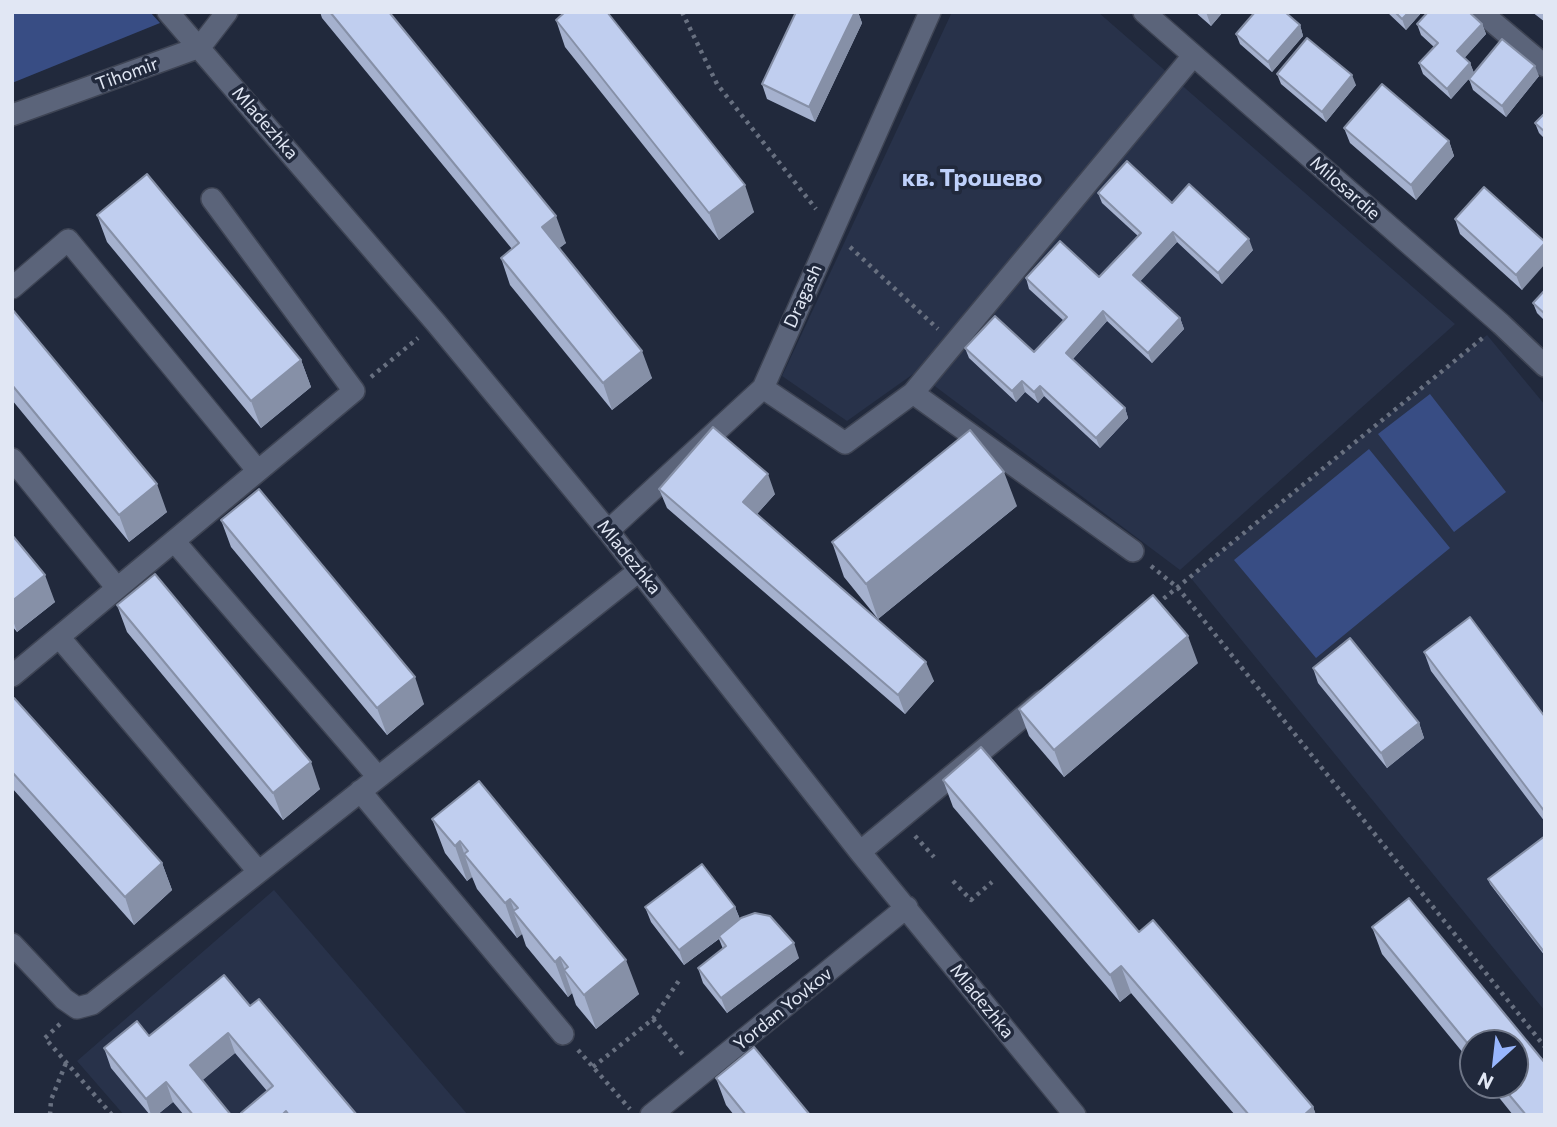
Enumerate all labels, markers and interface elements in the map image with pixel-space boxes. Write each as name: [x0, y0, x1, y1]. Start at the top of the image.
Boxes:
street label: Tihomir: [93, 53, 161, 95]
street label: Mladezhka: [227, 82, 303, 164]
street label: Milosardie: [1305, 152, 1385, 224]
district label: кв. Трошево: [902, 164, 1042, 192]
street label: Dragash: [779, 261, 827, 331]
street label: Mladezhka: [592, 515, 666, 599]
street label: Mladezhka: [945, 959, 1019, 1043]
street label: Yordan Yovkov: [730, 963, 836, 1055]
north arrow: [1459, 1029, 1529, 1099]
text: N: [1474, 1068, 1497, 1095]

